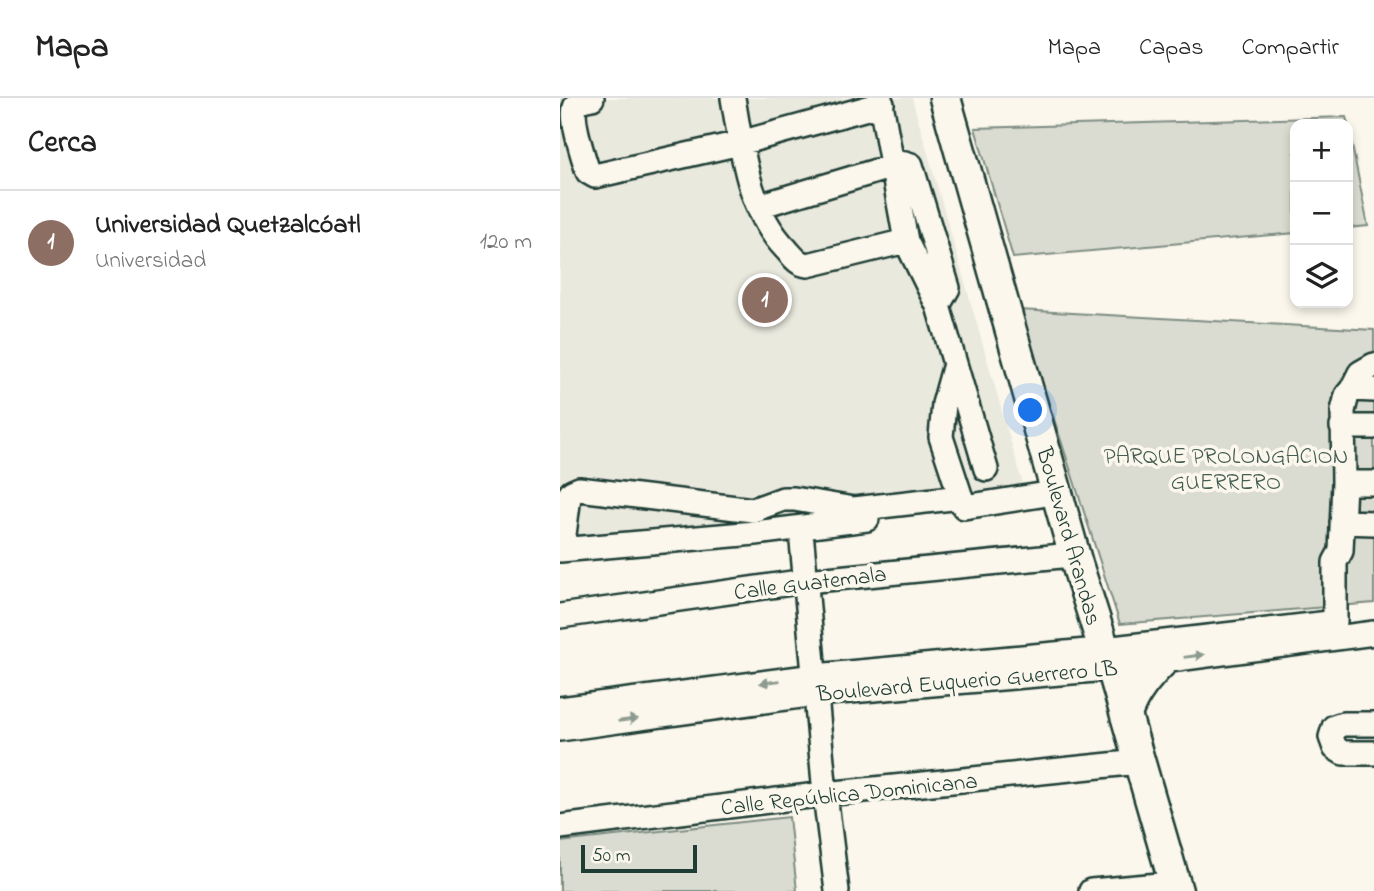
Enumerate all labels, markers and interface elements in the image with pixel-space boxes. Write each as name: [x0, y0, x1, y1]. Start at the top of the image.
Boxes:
text: Mapa: [35, 24, 109, 72]
text: Mapa: [1048, 31, 1101, 66]
text: Capas: [1139, 31, 1203, 66]
text: Compartir: [1241, 31, 1339, 66]
map controls: [1290, 119, 1353, 308]
button: +: [1290, 119, 1353, 182]
text: Cerca: [28, 122, 97, 166]
button: −: [1290, 182, 1353, 245]
text: Universidad Quetzalcóatl: [95, 207, 361, 245]
text: 1: [47, 226, 55, 259]
text: 120 m: [480, 226, 532, 259]
text: Universidad: [95, 245, 206, 278]
button: layers: [1290, 245, 1353, 308]
pin: 1: [742, 274, 788, 326]
your location: [1013, 393, 1047, 427]
park label: PARQUE PROLONGACION GUERRERO: [1104, 441, 1348, 500]
street label: Boulevard Arandas: [1026, 443, 1109, 630]
street label: Calle Guatemala: [732, 559, 888, 610]
one-way arrow: [1184, 651, 1206, 662]
street label: Boulevard Euquerio Guerrero LB: [814, 653, 1119, 712]
one-way arrow: [759, 677, 781, 688]
one-way arrow: [617, 714, 639, 725]
street label: Calle República Dominicana: [719, 766, 979, 825]
scale bar: [581, 842, 696, 874]
text: 50 m: [592, 843, 631, 870]

